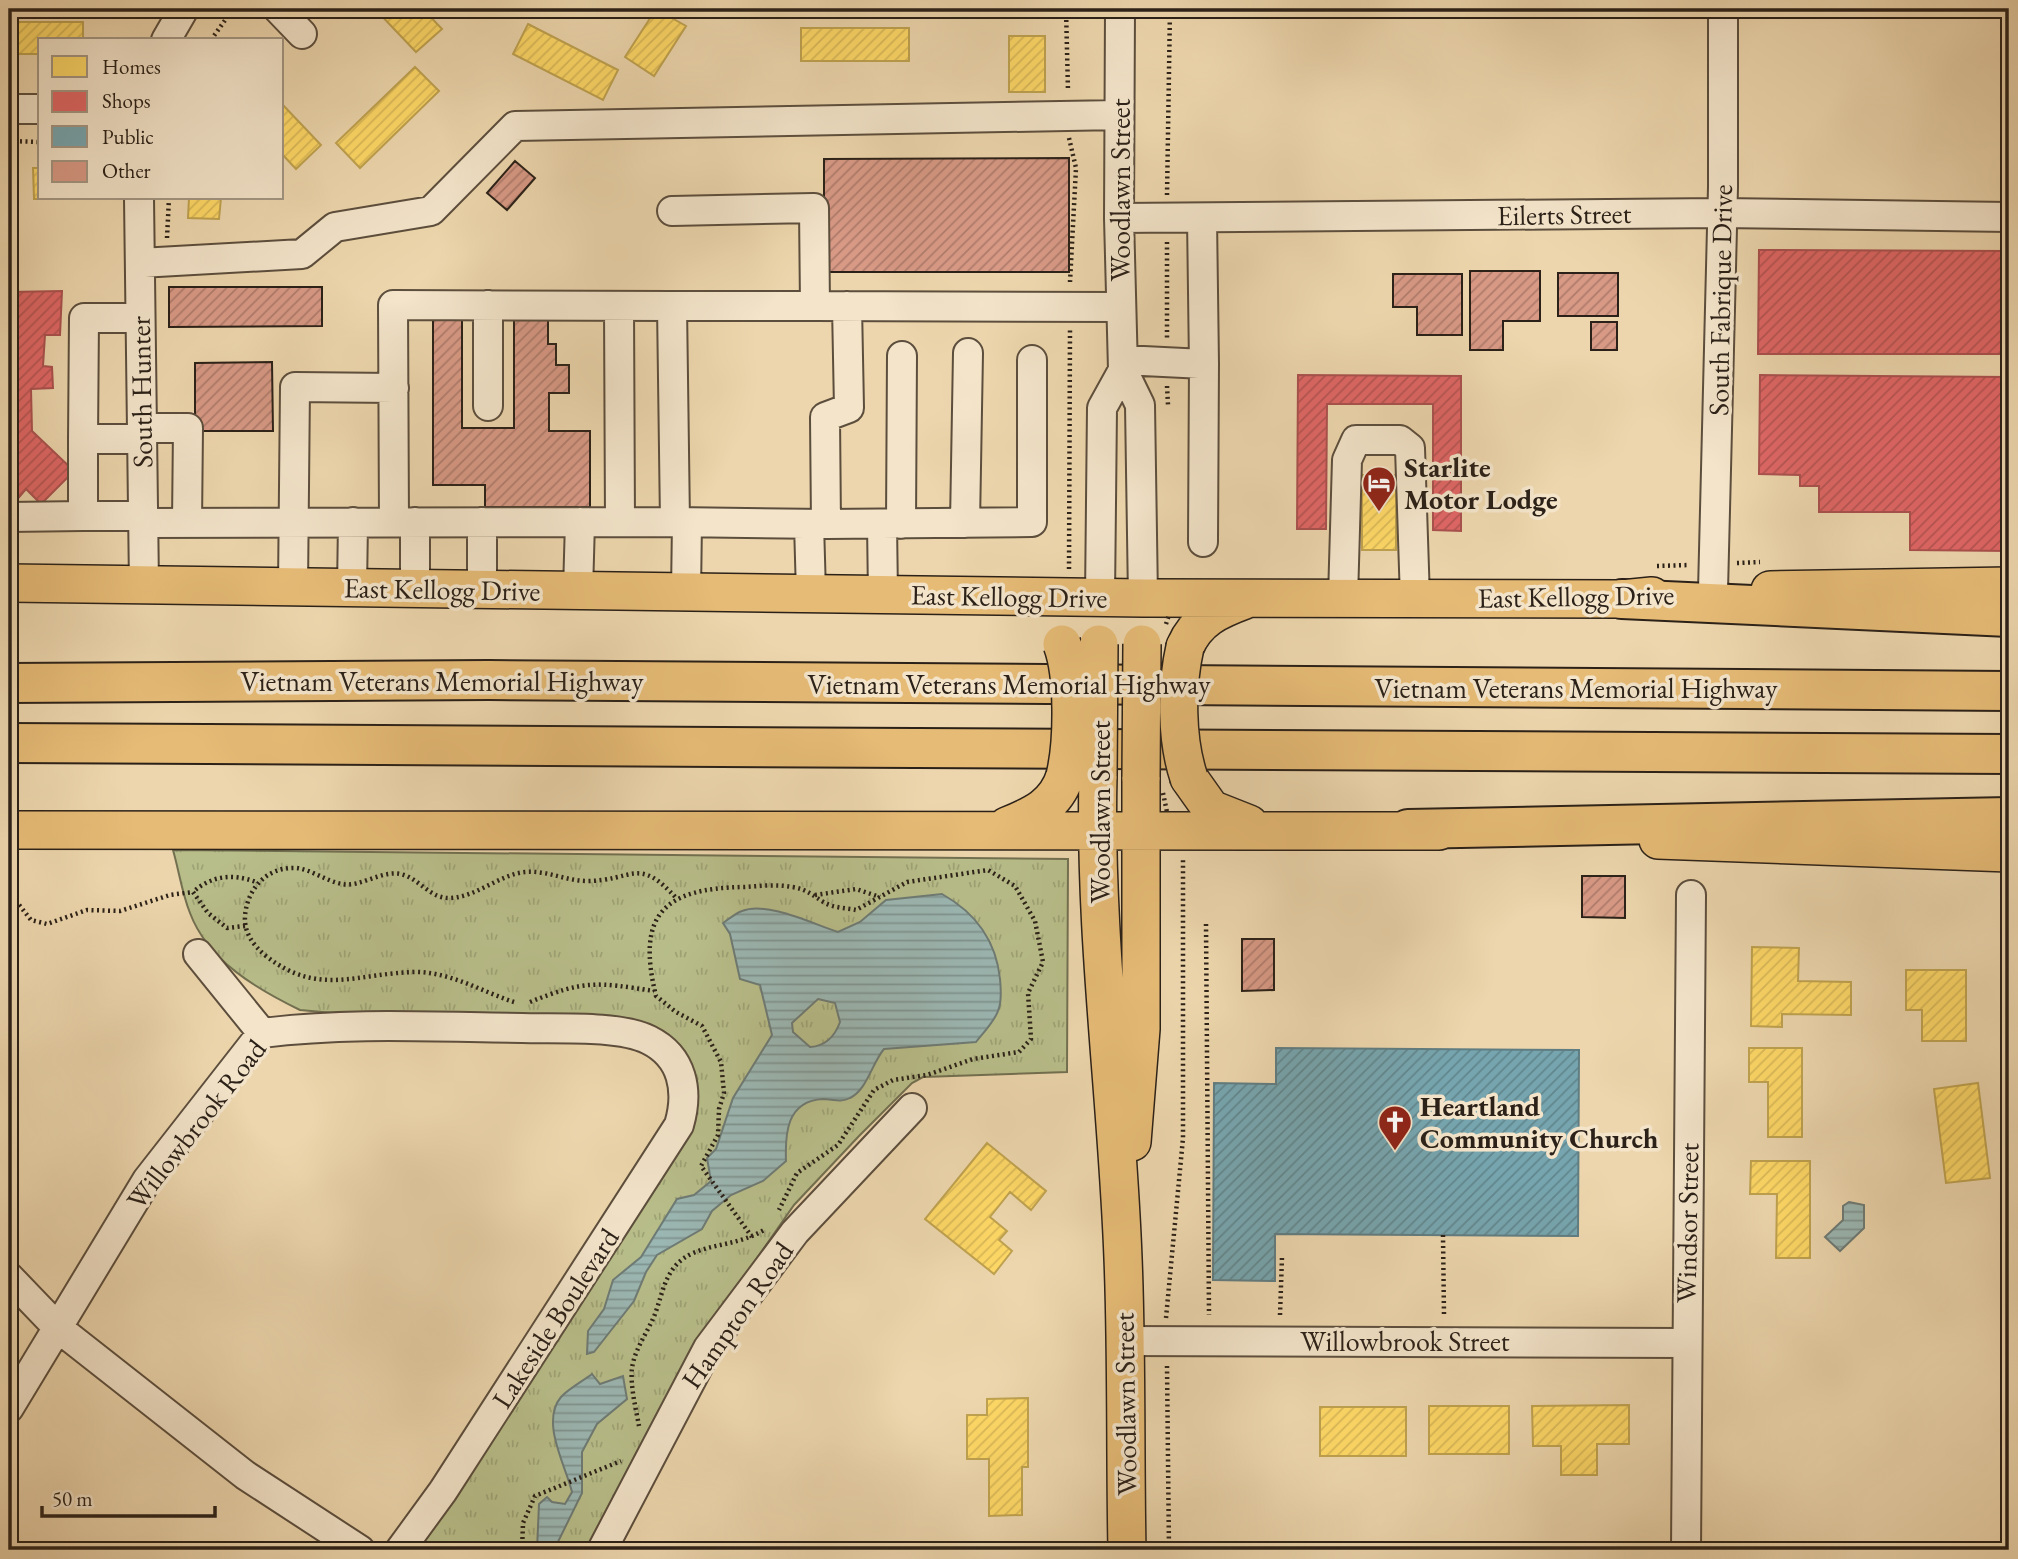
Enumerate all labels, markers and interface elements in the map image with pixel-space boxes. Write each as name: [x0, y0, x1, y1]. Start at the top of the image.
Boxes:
legend: [38, 38, 284, 200]
text: Homes: [102, 53, 161, 80]
text: Shops: [102, 87, 151, 114]
street label: Woodlawn Street: [1102, 98, 1138, 282]
text: Public: [102, 123, 154, 150]
text: Other: [102, 157, 151, 184]
street label: South Fabrique Drive: [1700, 184, 1740, 416]
street label: Eilerts Street: [1496, 195, 1632, 233]
street label: South Hunter: [122, 315, 160, 468]
place label: Starlite Motor Lodge: [1404, 449, 1558, 517]
hotel icon: Starlite Motor Lodge: [1360, 464, 1398, 513]
street label: East Kellogg Drive: [343, 569, 541, 609]
street label: East Kellogg Drive: [910, 576, 1108, 616]
street label: East Kellogg Drive: [1477, 576, 1675, 616]
street label: Vietnam Veterans Memorial Highway: [240, 663, 644, 699]
street label: Vietnam Veterans Memorial Highway: [807, 666, 1211, 702]
street label: Vietnam Veterans Memorial Highway: [1374, 670, 1778, 706]
street label: Woodlawn Street: [1082, 720, 1118, 904]
street label: Willowbrook Road: [118, 1031, 274, 1216]
place label: Heartland Community Church: [1420, 1088, 1659, 1156]
church icon: Heartland Community Church: [1376, 1103, 1414, 1152]
street label: Windsor Street: [1668, 1142, 1706, 1303]
street label: Lakeside Boulevard: [483, 1221, 627, 1415]
street label: Hampton Road: [673, 1234, 801, 1396]
street label: Woodlawn Street: [1105, 1312, 1145, 1496]
street label: Willowbrook Street: [1300, 1323, 1510, 1359]
scale bar: [42, 1475, 215, 1519]
text: 50 m: [52, 1485, 93, 1512]

